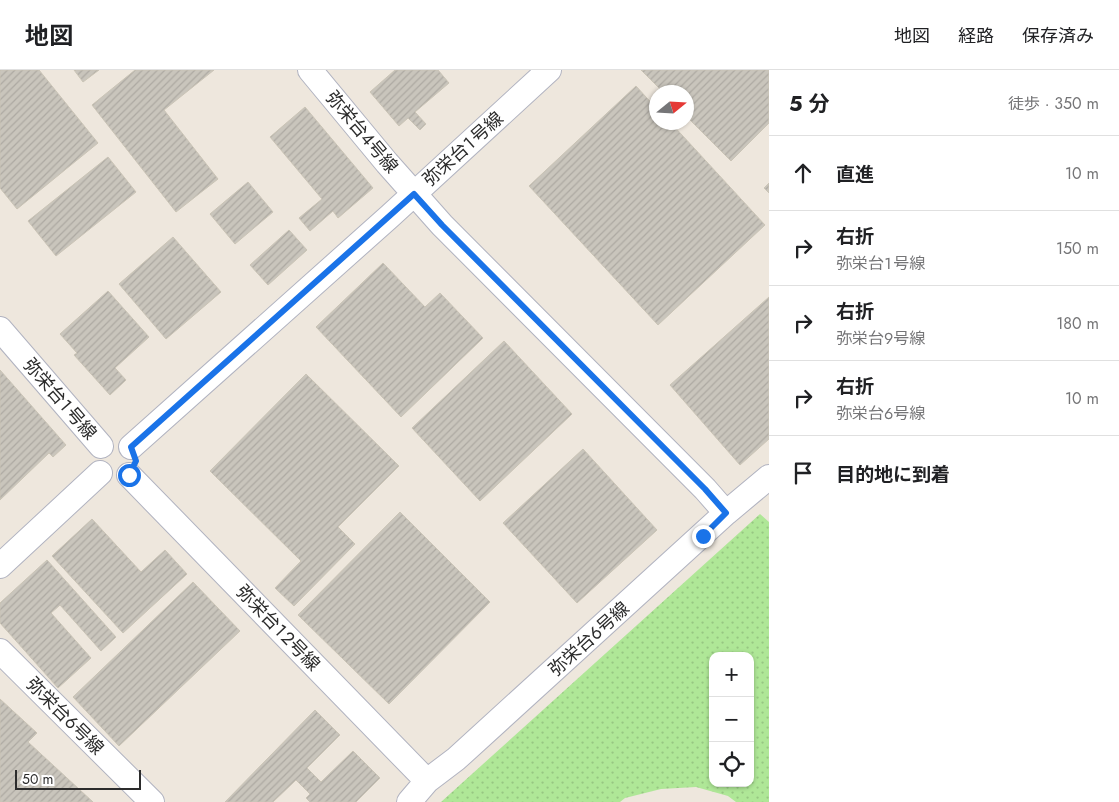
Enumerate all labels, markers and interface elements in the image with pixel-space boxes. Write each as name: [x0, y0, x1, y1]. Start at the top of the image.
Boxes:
text: 地図: [25, 18, 73, 53]
text: 地図: [894, 23, 930, 49]
text: 経路: [958, 23, 994, 49]
text: 保存済み: [1022, 23, 1094, 49]
street label: 弥栄台４号線: [320, 85, 404, 179]
north arrow: [649, 85, 694, 130]
text: 5 分: [789, 89, 830, 119]
text: 徒歩 · 350 m: [1008, 92, 1099, 115]
street label: 弥栄台１号線: [417, 106, 509, 192]
icon: ahead: [789, 159, 817, 187]
text: 直進: [836, 161, 874, 188]
text: 10 m: [1065, 162, 1099, 185]
text: 右折: [836, 223, 874, 250]
icon: right: [789, 234, 817, 262]
text: 150 m: [1056, 237, 1099, 260]
text: 弥栄台１号線: [836, 252, 925, 275]
text: 右折: [836, 298, 874, 325]
icon: right: [789, 309, 817, 337]
text: 180 m: [1056, 312, 1099, 335]
text: 弥栄台９号線: [836, 327, 925, 350]
street label: 弥栄台１号線: [17, 353, 103, 445]
text: 右折: [836, 373, 874, 400]
icon: right: [789, 384, 817, 412]
text: 10 m: [1065, 387, 1099, 410]
text: 弥栄台６号線: [836, 402, 925, 425]
icon: arrive: [789, 459, 817, 487]
text: 目的地に到着: [836, 461, 950, 488]
route start: [118, 464, 141, 487]
route end: [692, 525, 715, 548]
street label: 弥栄台１２号線: [230, 579, 326, 677]
street label: 弥栄台６号線: [543, 596, 635, 682]
map controls: [709, 652, 754, 787]
button: +: [709, 652, 754, 697]
street label: 弥栄台６号線: [20, 671, 110, 761]
button: −: [709, 697, 754, 742]
button: locate: [709, 742, 754, 787]
scale bar: [15, 767, 141, 790]
text: 50 m: [22, 769, 53, 789]

